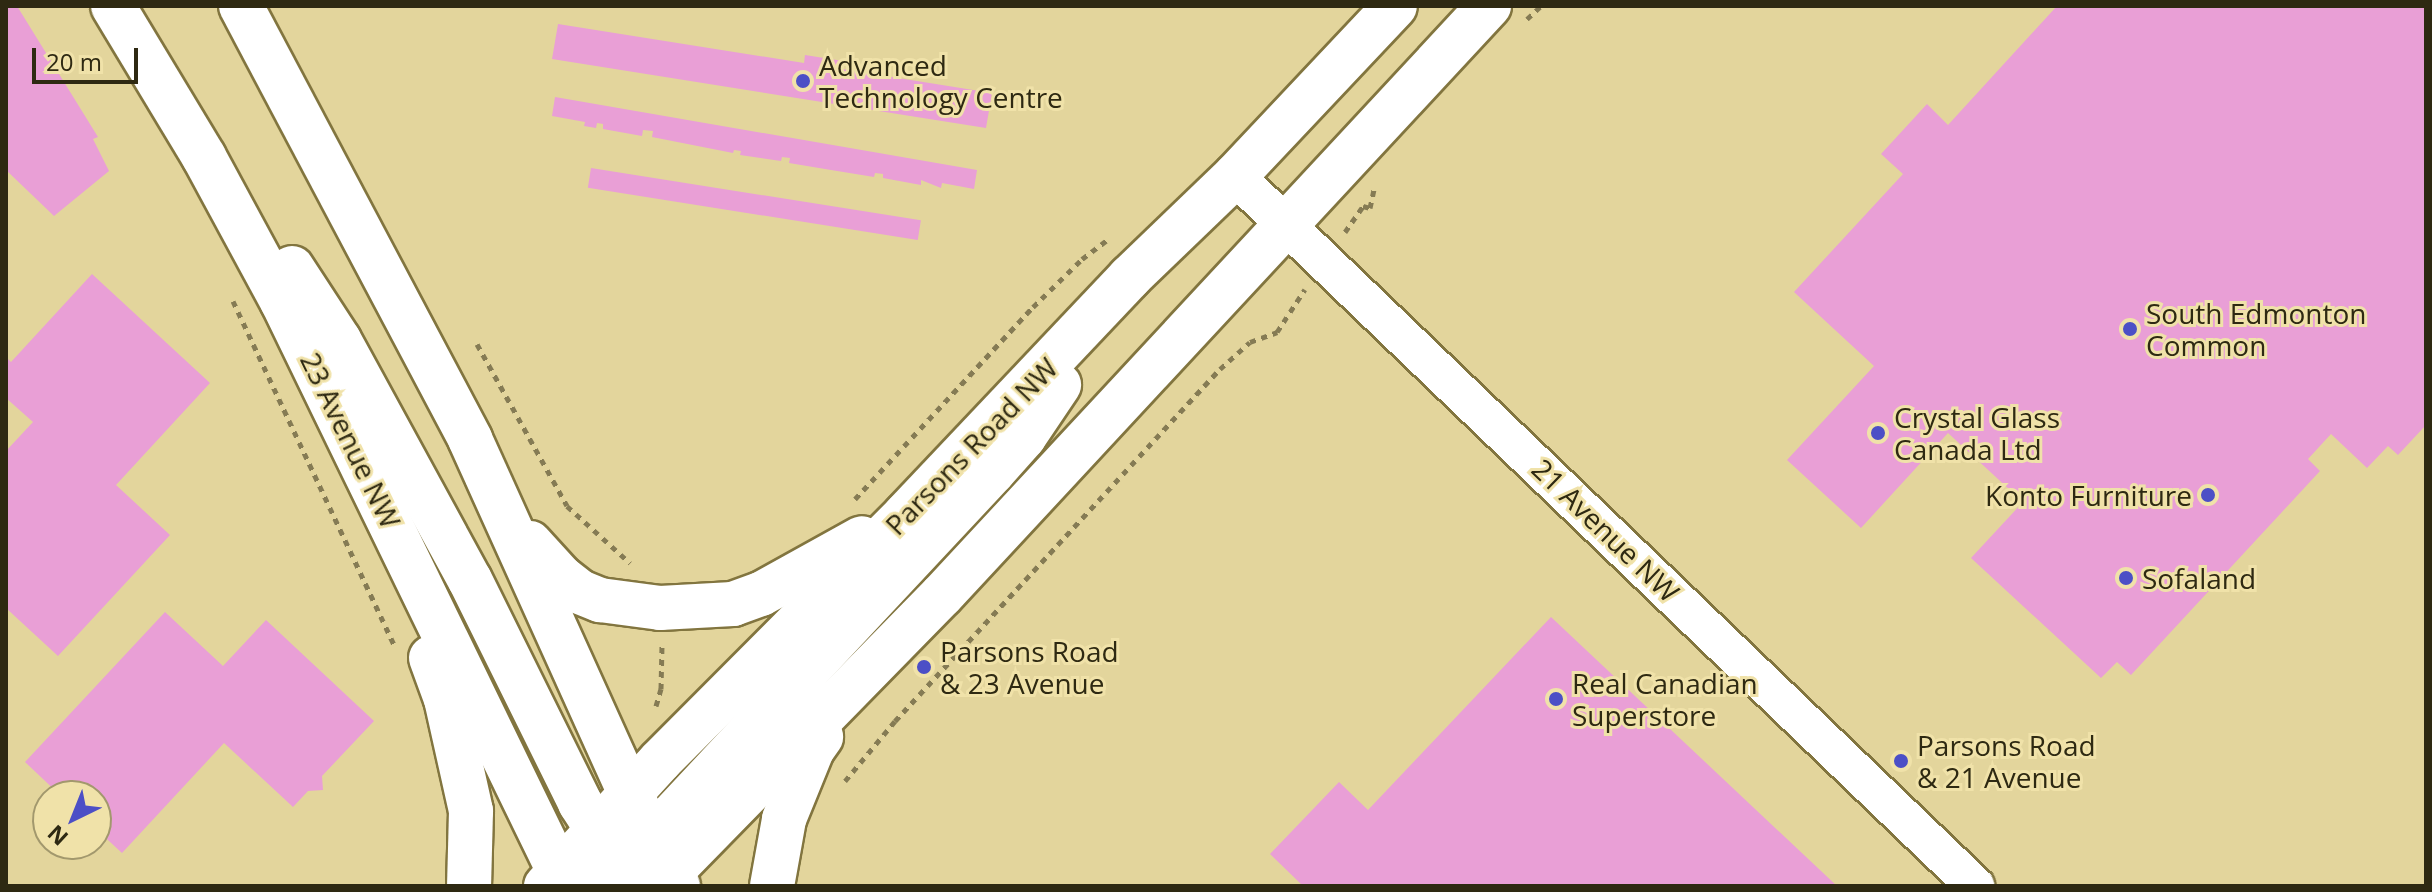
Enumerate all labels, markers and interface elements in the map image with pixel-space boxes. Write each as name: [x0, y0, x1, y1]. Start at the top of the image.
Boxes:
scale bar: [36, 32, 142, 82]
text: 20 m: [46, 45, 102, 78]
place label: Advanced Technology Centre: [819, 48, 1063, 114]
marker: Advanced Technology Centre: [794, 72, 812, 90]
place label: South Edmonton Common: [2146, 296, 2366, 362]
marker: South Edmonton Common: [2121, 320, 2139, 338]
street label: 23 Avenue NW: [294, 347, 408, 533]
street label: Parsons Road NW: [878, 351, 1064, 541]
place label: Crystal Glass Canada Ltd: [1894, 400, 2060, 466]
marker: Crystal Glass Canada Ltd: [1869, 424, 1887, 442]
street label: 21 Avenue NW: [1526, 452, 1686, 608]
place label: Konto Furniture: [1985, 478, 2192, 512]
marker: Konto Furniture: [2199, 486, 2217, 504]
place label: Sofaland: [2142, 561, 2256, 595]
marker: Sofaland: [2117, 569, 2135, 587]
place label: Parsons Road & 23 Avenue: [940, 634, 1119, 700]
marker: Parsons Road & 23 Avenue: [915, 658, 933, 676]
place label: Real Canadian Superstore: [1572, 666, 1758, 732]
marker: Real Canadian Superstore: [1547, 690, 1565, 708]
place label: Parsons Road & 21 Avenue: [1917, 728, 2096, 794]
marker: Parsons Road & 21 Avenue: [1892, 752, 1910, 770]
north arrow: [32, 780, 112, 860]
text: N: [40, 819, 74, 853]

